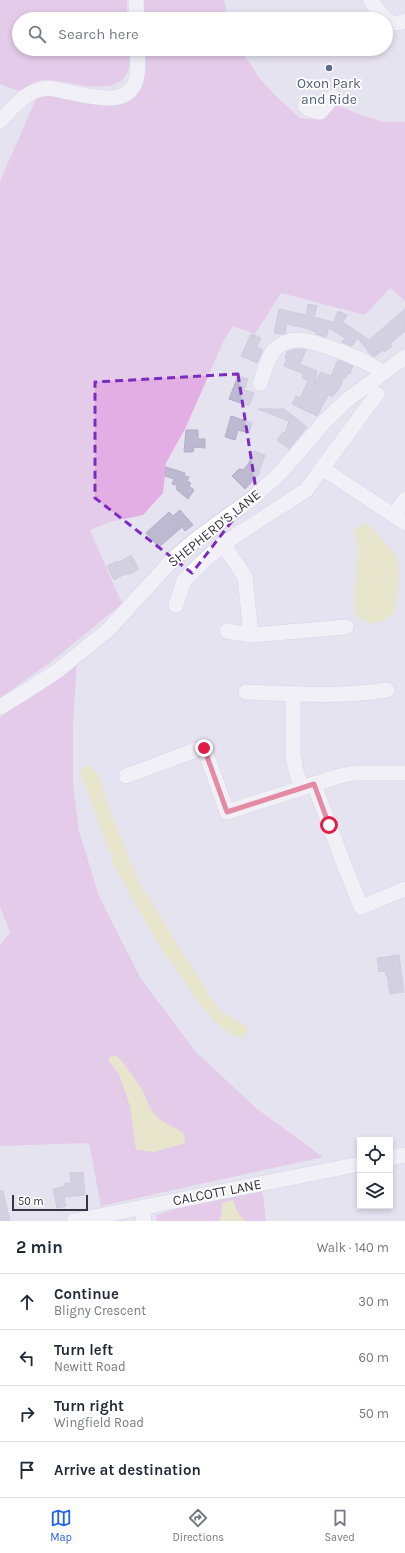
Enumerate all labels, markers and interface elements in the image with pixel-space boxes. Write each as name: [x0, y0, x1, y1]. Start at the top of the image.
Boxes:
search box: [12, 12, 393, 56]
icon: search: [26, 23, 48, 45]
text: Search here: [58, 25, 139, 43]
marker: Oxon Park and Ride: [324, 63, 334, 73]
place label: Oxon Park and Ride: [297, 75, 361, 108]
street label: SHEPHERD'S LANE: [165, 486, 264, 571]
route end: [195, 739, 213, 757]
route start: [320, 816, 338, 834]
map controls: [357, 1137, 393, 1209]
button: locate: [357, 1137, 393, 1173]
button: layers: [357, 1173, 393, 1209]
street label: CALCOTT LANE: [171, 1176, 263, 1209]
scale bar: [12, 1193, 88, 1212]
text: 50 m: [18, 1195, 44, 1208]
text: 2 min: [16, 1237, 63, 1257]
text: Walk · 140 m: [317, 1240, 389, 1255]
text: Continue: [54, 1285, 119, 1303]
icon: ahead: [16, 1291, 38, 1313]
text: 30 m: [358, 1294, 389, 1309]
text: Bligny Crescent: [54, 1303, 146, 1318]
text: Turn left: [54, 1341, 113, 1359]
icon: left: [16, 1347, 38, 1369]
text: 60 m: [359, 1350, 389, 1365]
text: Newitt Road: [54, 1359, 126, 1374]
text: Turn right: [54, 1397, 124, 1415]
icon: right: [16, 1403, 38, 1425]
text: 50 m: [359, 1406, 389, 1421]
text: Wingfield Road: [54, 1415, 144, 1430]
icon: arrive: [16, 1459, 38, 1481]
text: Arrive at destination: [54, 1461, 201, 1479]
tab: Map: [50, 1507, 72, 1544]
tab: Directions: [172, 1507, 224, 1544]
tab: Saved: [324, 1507, 355, 1544]

